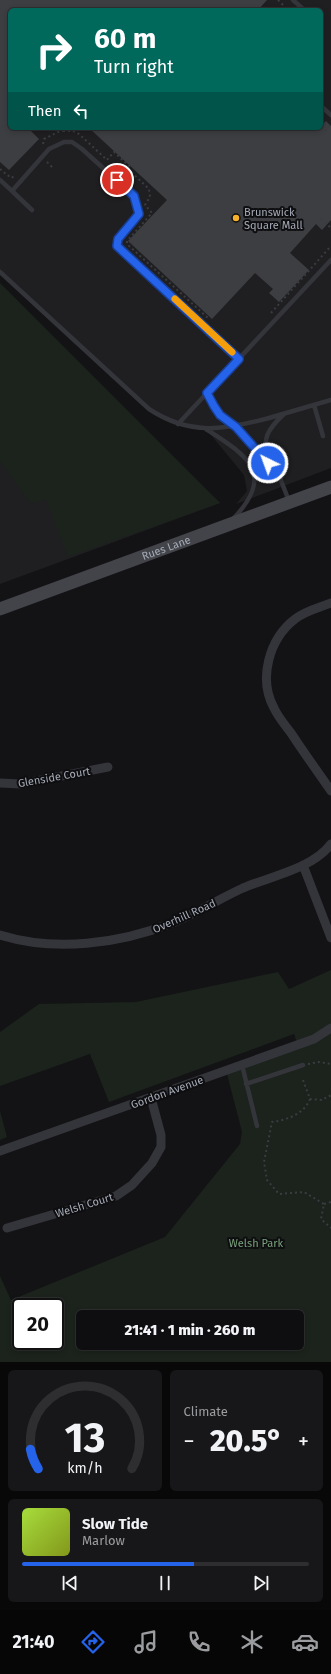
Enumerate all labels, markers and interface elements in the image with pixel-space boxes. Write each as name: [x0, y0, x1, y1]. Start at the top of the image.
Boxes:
text: 60 m: [94, 22, 156, 55]
icon: right: [28, 24, 80, 76]
text: Turn right: [94, 56, 174, 78]
icon: left: [70, 100, 92, 122]
text: Then: [28, 102, 62, 120]
pin: [100, 163, 134, 197]
icon: arrive: [106, 169, 128, 191]
place label: Brunswick Square Mall: [244, 206, 303, 232]
marker: Brunswick Square Mall: [231, 213, 241, 223]
position arrow: [247, 442, 289, 484]
street label: Rues Lane: [140, 533, 192, 563]
street label: Glenside Court: [17, 765, 91, 790]
street label: Overhill Road: [151, 897, 218, 936]
street label: Gordon Avenue: [129, 1073, 205, 1112]
street label: Welsh Court: [54, 1191, 115, 1220]
park label: Welsh Park: [229, 1237, 284, 1250]
speed limit sign: 20: [12, 1298, 64, 1350]
text: 21:41 · 1 min · 260 m: [125, 1321, 255, 1339]
text: Climate: [184, 1404, 228, 1419]
text: 13: [64, 1412, 105, 1462]
text: 20.5°: [210, 1423, 283, 1459]
text: −: [184, 1428, 195, 1455]
text: +: [298, 1428, 309, 1455]
text: km/h: [67, 1459, 102, 1476]
text: Slow Tide: [82, 1515, 148, 1533]
text: Marlow: [82, 1533, 125, 1548]
icon: previous: [59, 1572, 81, 1594]
icon: pause: [154, 1572, 176, 1594]
icon: next: [250, 1572, 272, 1594]
icon: directions: [79, 1628, 107, 1656]
icon: music: [132, 1628, 160, 1656]
icon: phone: [185, 1628, 213, 1656]
icon: climate: [238, 1628, 266, 1656]
icon: car: [291, 1628, 319, 1656]
text: 21:40: [12, 1631, 55, 1653]

